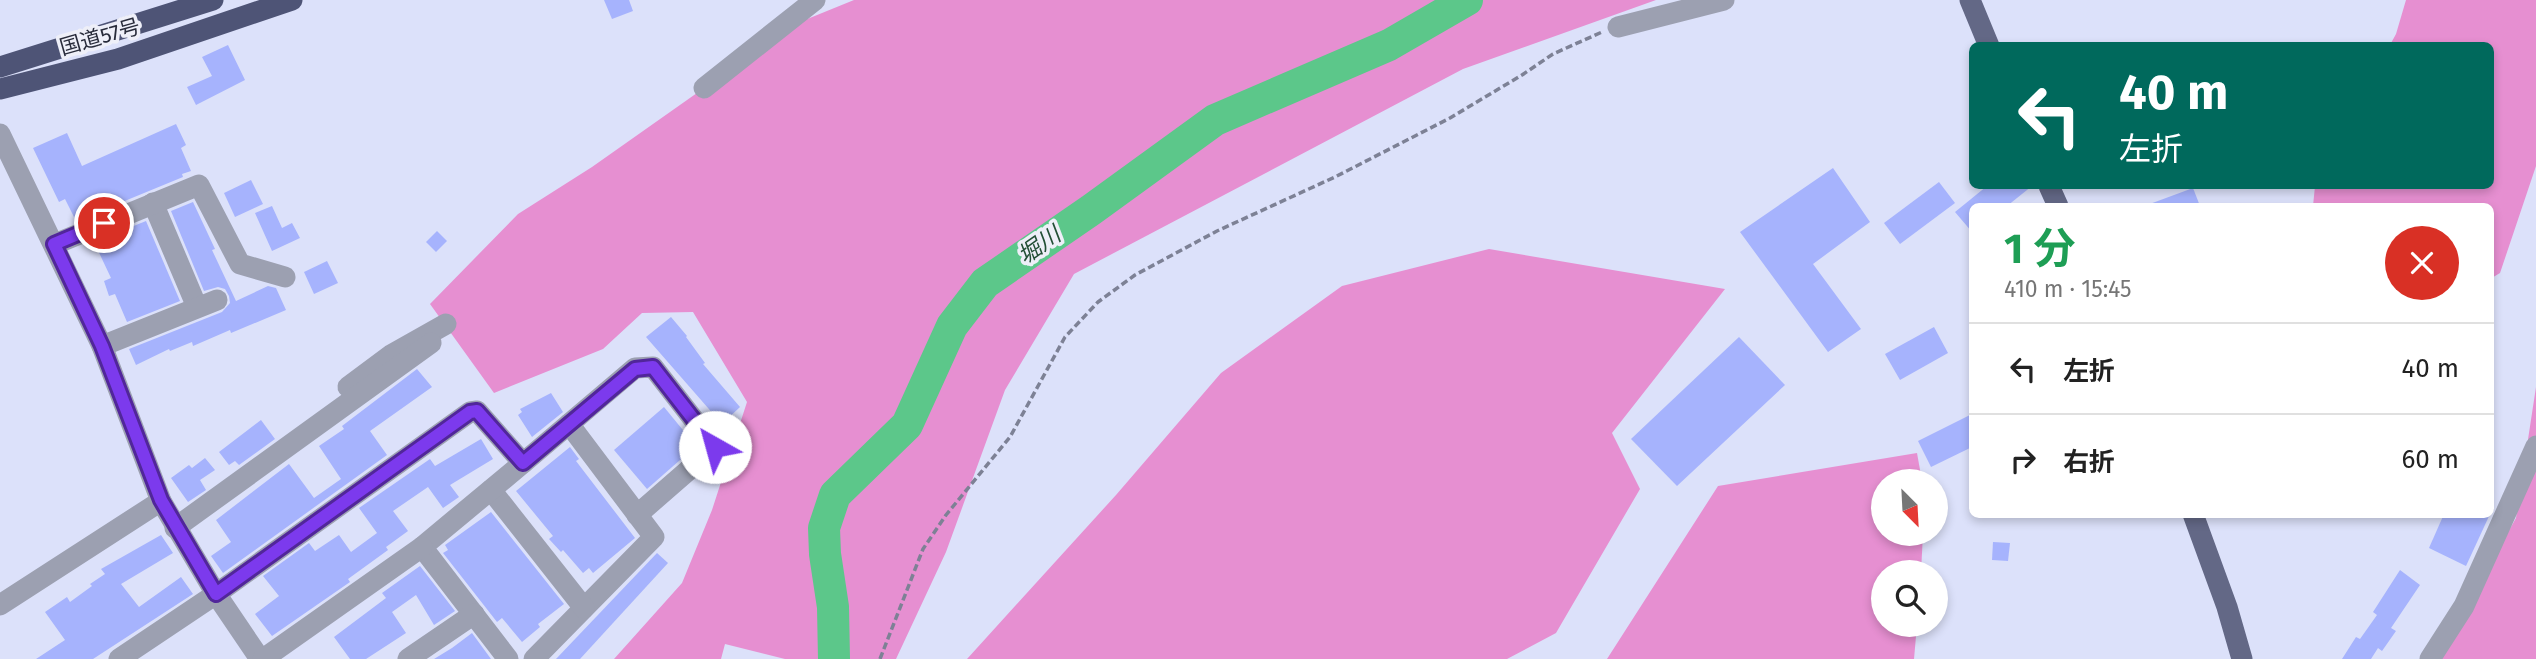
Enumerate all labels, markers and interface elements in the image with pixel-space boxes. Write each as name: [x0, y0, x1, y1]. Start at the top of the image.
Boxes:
street label: 国道57号: [57, 13, 143, 61]
text: 40 m: [2119, 63, 2228, 122]
icon: left: [2004, 70, 2095, 161]
text: 左折: [2119, 130, 2183, 168]
pin: [74, 193, 134, 253]
icon: arrive: [85, 204, 123, 242]
water label: 堀川: [1012, 219, 1068, 270]
text: 1 分: [2004, 224, 2075, 274]
button: close: [2385, 226, 2459, 300]
text: 410 m · 15:45: [2004, 275, 2132, 303]
icon: left: [2004, 350, 2042, 388]
text: 40 m: [2401, 353, 2459, 384]
text: 左折: [2063, 356, 2115, 387]
position arrow: [678, 410, 752, 484]
icon: right: [2004, 441, 2042, 479]
text: 60 m: [2401, 444, 2459, 475]
text: 右折: [2063, 447, 2115, 478]
north arrow: [1871, 469, 1948, 546]
map controls: [1871, 469, 1948, 637]
button: search: [1871, 560, 1948, 637]

